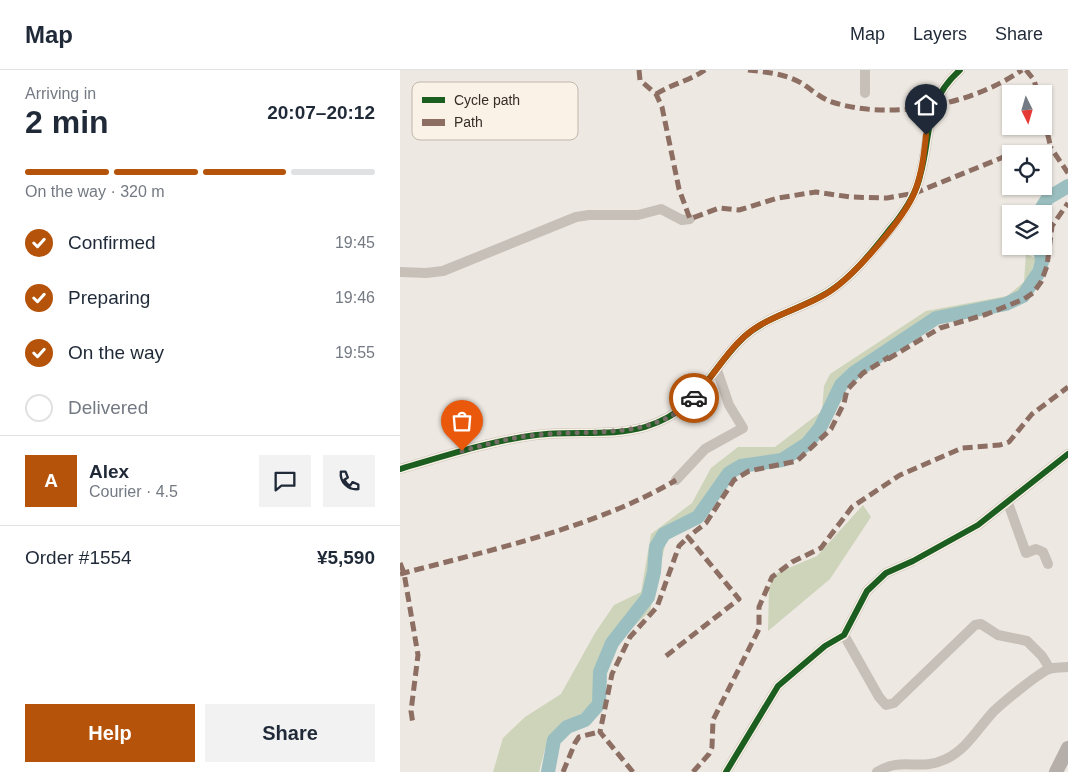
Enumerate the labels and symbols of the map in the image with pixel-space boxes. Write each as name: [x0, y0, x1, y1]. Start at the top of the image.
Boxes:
legend: [412, 82, 578, 140]
pin: [905, 84, 947, 135]
north arrow: [1002, 85, 1052, 135]
text: Cycle path: [454, 92, 520, 108]
text: Path: [454, 114, 483, 130]
courier: [669, 373, 719, 423]
pin: [441, 400, 483, 451]

